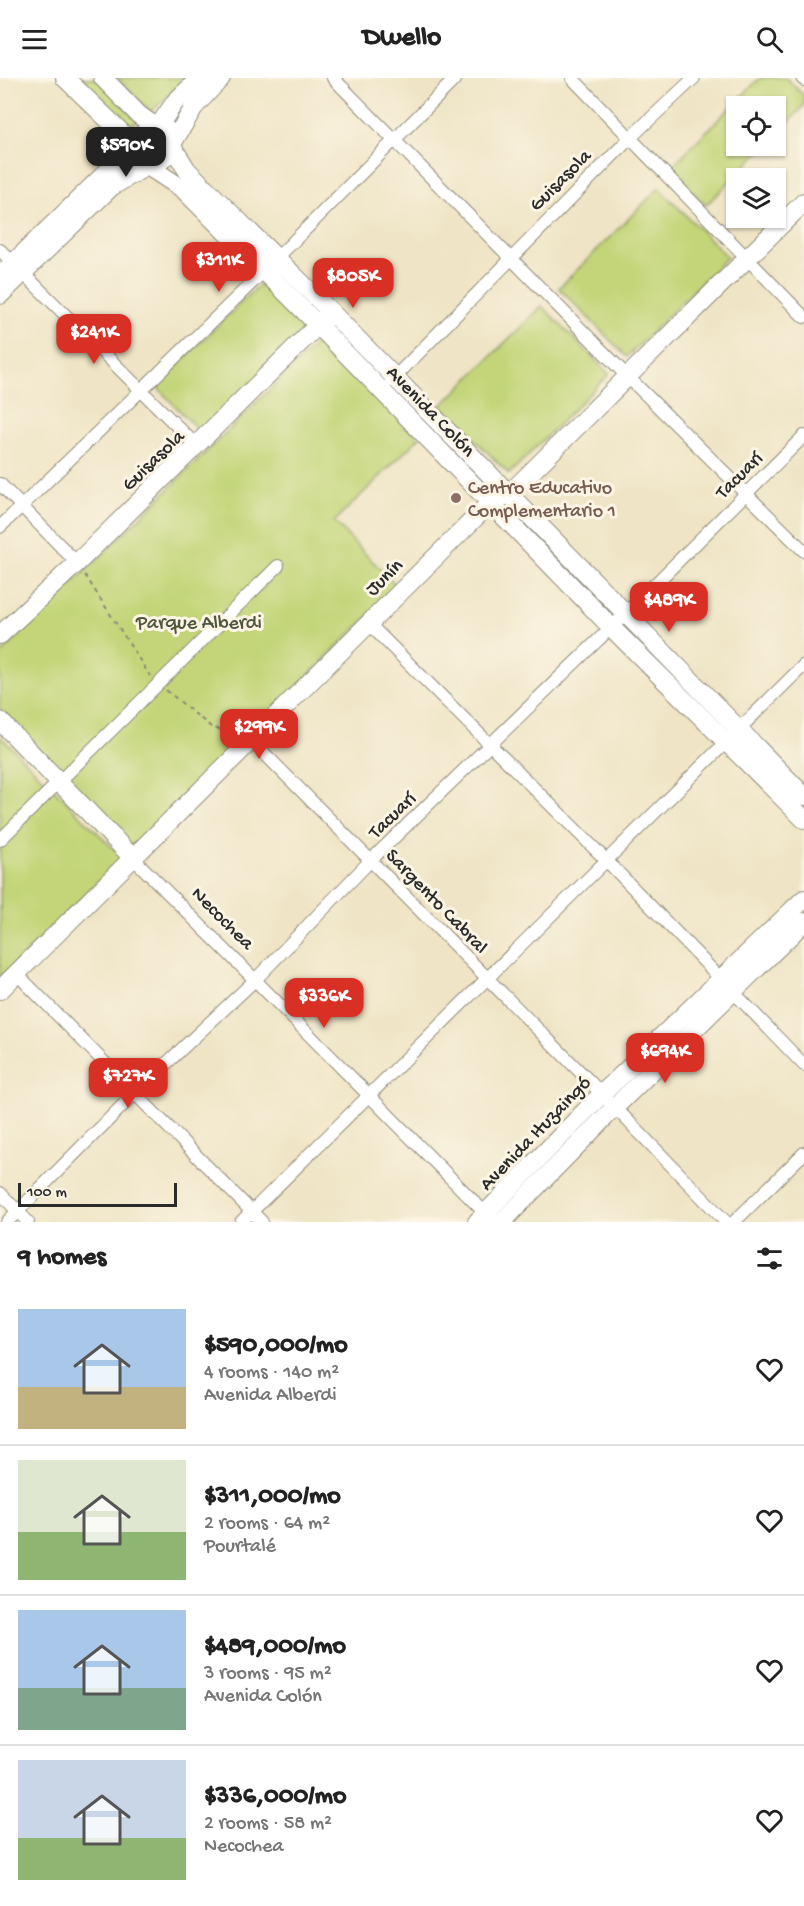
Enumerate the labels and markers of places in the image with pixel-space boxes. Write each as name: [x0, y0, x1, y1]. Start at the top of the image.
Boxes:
pin: $590K: [84, 127, 168, 178]
pin: $311K: [177, 242, 261, 293]
pin: $805K: [311, 258, 395, 309]
pin: $241K: [52, 314, 136, 365]
place label: Centro Educativo Complementario 1: [468, 478, 616, 524]
marker: Centro Educativo Complementario 1: [449, 491, 463, 505]
pin: $489K: [627, 582, 711, 633]
pin: $299K: [217, 709, 301, 760]
pin: $336K: [282, 978, 366, 1029]
pin: $694K: [623, 1033, 707, 1084]
pin: $727K: [86, 1058, 170, 1109]

